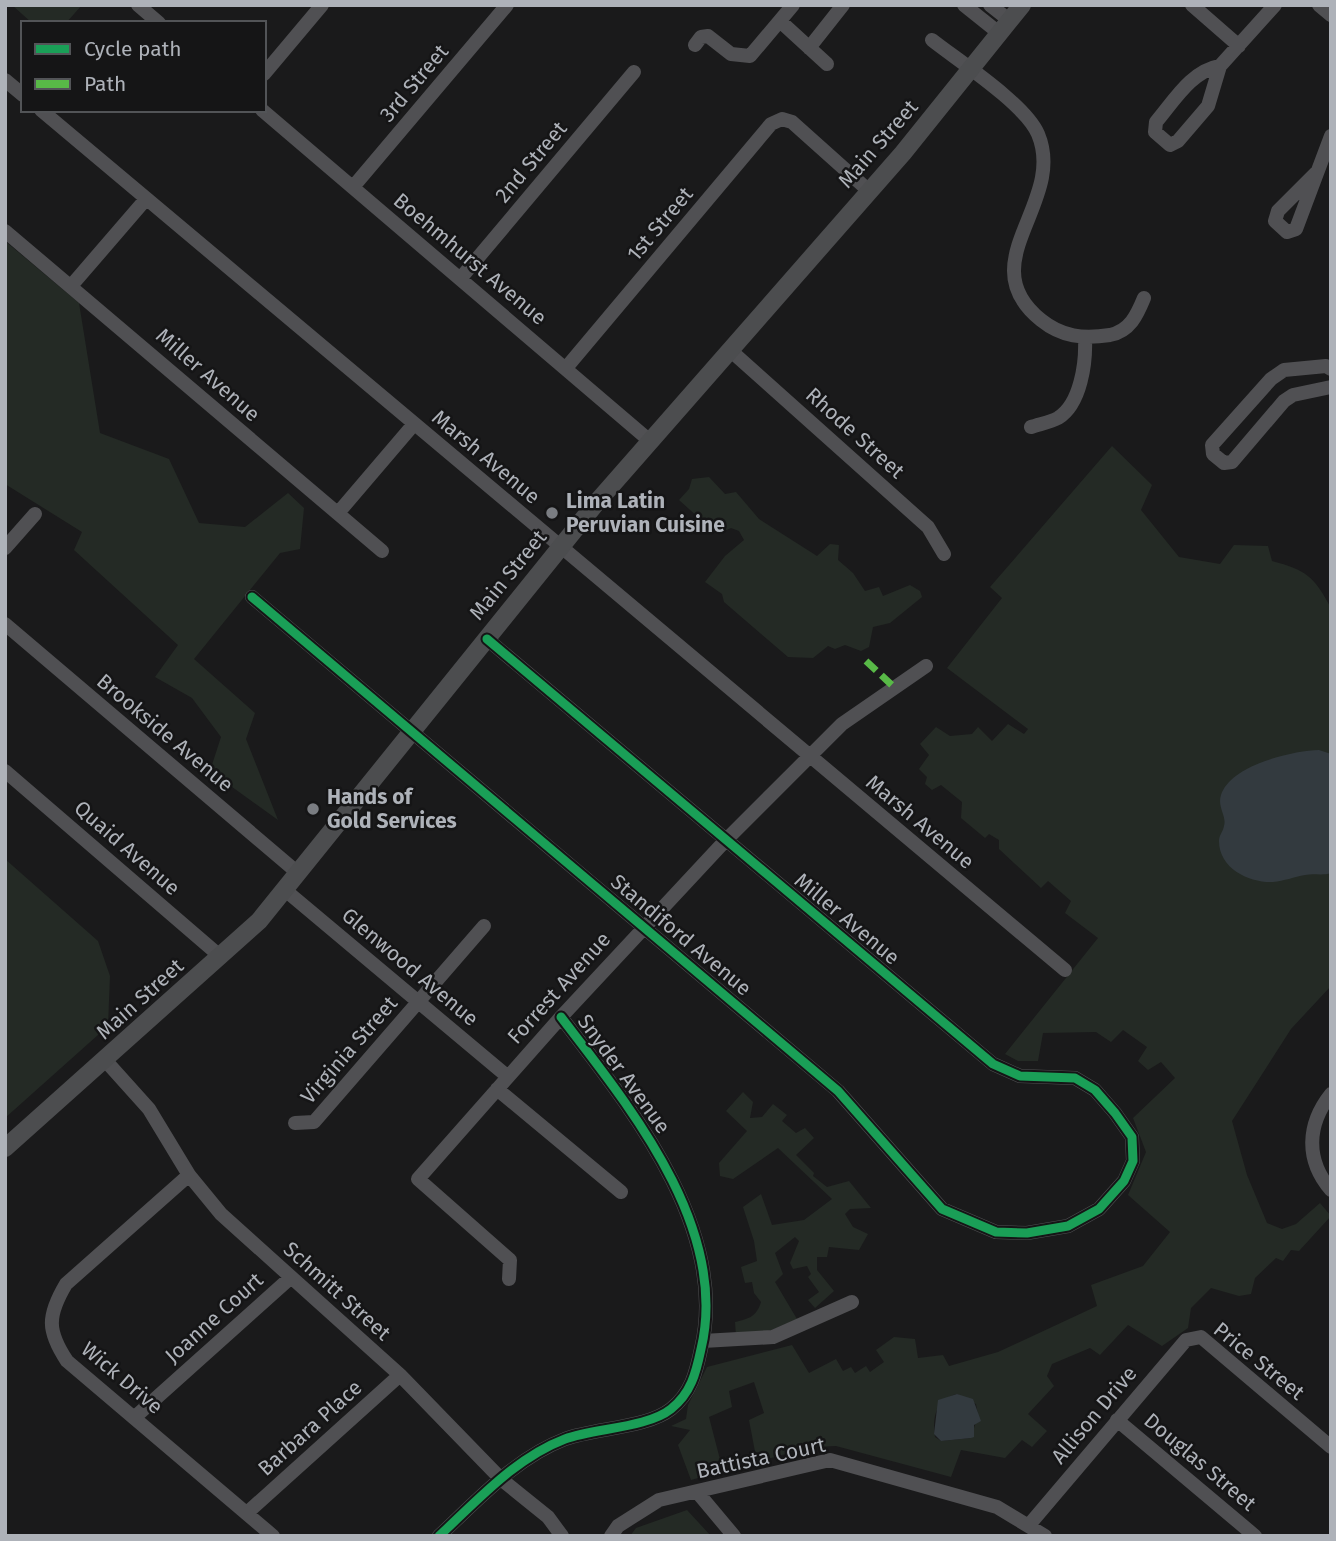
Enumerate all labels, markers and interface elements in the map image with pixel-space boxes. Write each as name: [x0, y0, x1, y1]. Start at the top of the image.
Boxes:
legend: [21, 21, 266, 112]
text: Cycle path: [84, 36, 182, 62]
street label: 3rd Street: [374, 39, 454, 127]
text: Path: [84, 71, 126, 97]
street label: Main Street: [833, 94, 924, 193]
street label: 2nd Street: [490, 116, 573, 208]
street label: 1st Street: [621, 181, 699, 266]
street label: Boehmhurst Avenue: [388, 187, 552, 331]
street label: Miller Avenue: [151, 323, 265, 427]
street label: Rhode Street: [800, 382, 910, 484]
street label: Marsh Avenue: [427, 404, 545, 510]
place label: Lima Latin Peruvian Cuisine: [566, 488, 725, 538]
marker: Lima Latin Peruvian Cuisine: [544, 505, 560, 521]
street label: Main Street: [464, 524, 553, 625]
street label: Brookside Avenue: [91, 668, 239, 798]
street label: Marsh Avenue: [861, 769, 979, 875]
place label: Hands of Gold Services: [327, 784, 457, 834]
street label: Quaid Avenue: [69, 795, 185, 901]
marker: Hands of Gold Services: [305, 801, 321, 817]
street label: Miller Avenue: [789, 867, 905, 971]
street label: Standiford Avenue: [605, 869, 757, 1001]
street label: Glenwood Avenue: [336, 902, 484, 1032]
street label: Forrest Avenue: [502, 927, 616, 1049]
street label: Main Street: [91, 953, 189, 1045]
street label: Virginia Street: [295, 990, 403, 1109]
street label: Snyder Avenue: [572, 1009, 676, 1139]
street label: Schmitt Street: [278, 1236, 396, 1346]
street label: Joanne Court: [160, 1267, 269, 1369]
street label: Price Street: [1208, 1316, 1310, 1406]
street label: Wick Drive: [76, 1336, 168, 1420]
street label: Allison Drive: [1046, 1361, 1142, 1469]
street label: Barbara Place: [253, 1375, 367, 1481]
street label: Douglas Street: [1139, 1408, 1262, 1517]
street label: Battista Court: [694, 1432, 828, 1484]

